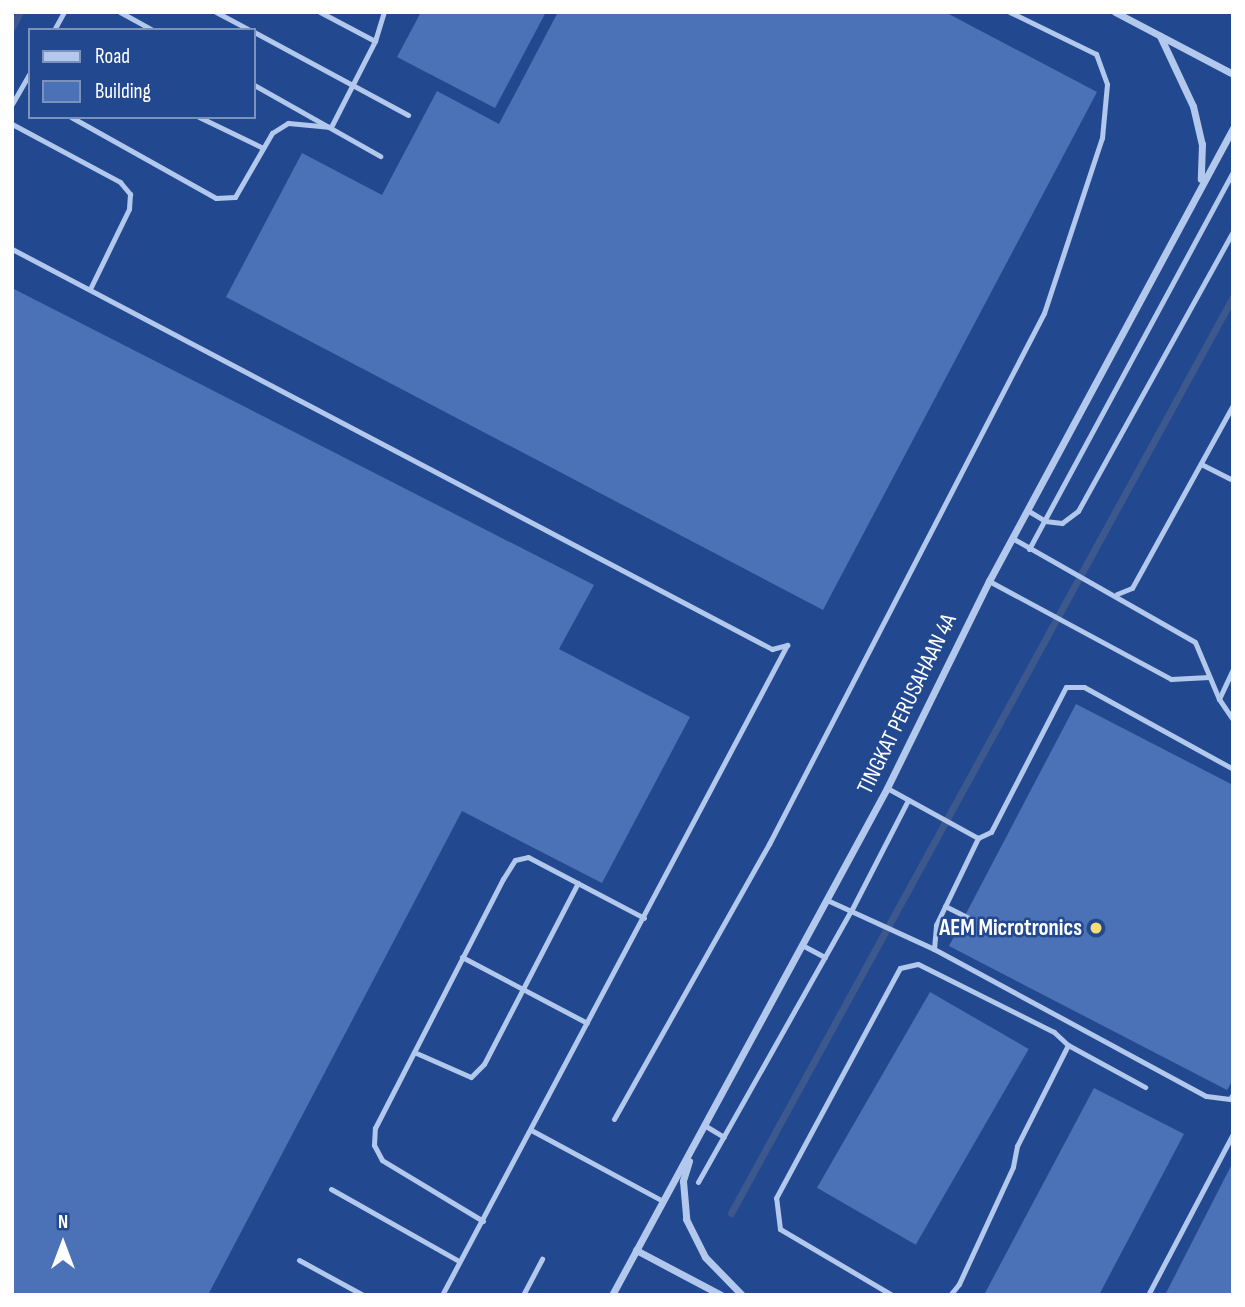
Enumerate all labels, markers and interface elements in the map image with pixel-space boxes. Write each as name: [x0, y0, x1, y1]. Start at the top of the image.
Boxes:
legend: [28, 28, 256, 119]
text: Road: [95, 44, 130, 69]
text: Building: [95, 79, 151, 104]
street label: TINGKAT PERUSAHAAN 4A: [851, 609, 963, 799]
place label: AEM Microtronics: [939, 914, 1082, 942]
marker: AEM Microtronics: [1088, 920, 1104, 936]
north arrow: [28, 1209, 98, 1279]
text: N: [58, 1211, 68, 1234]

